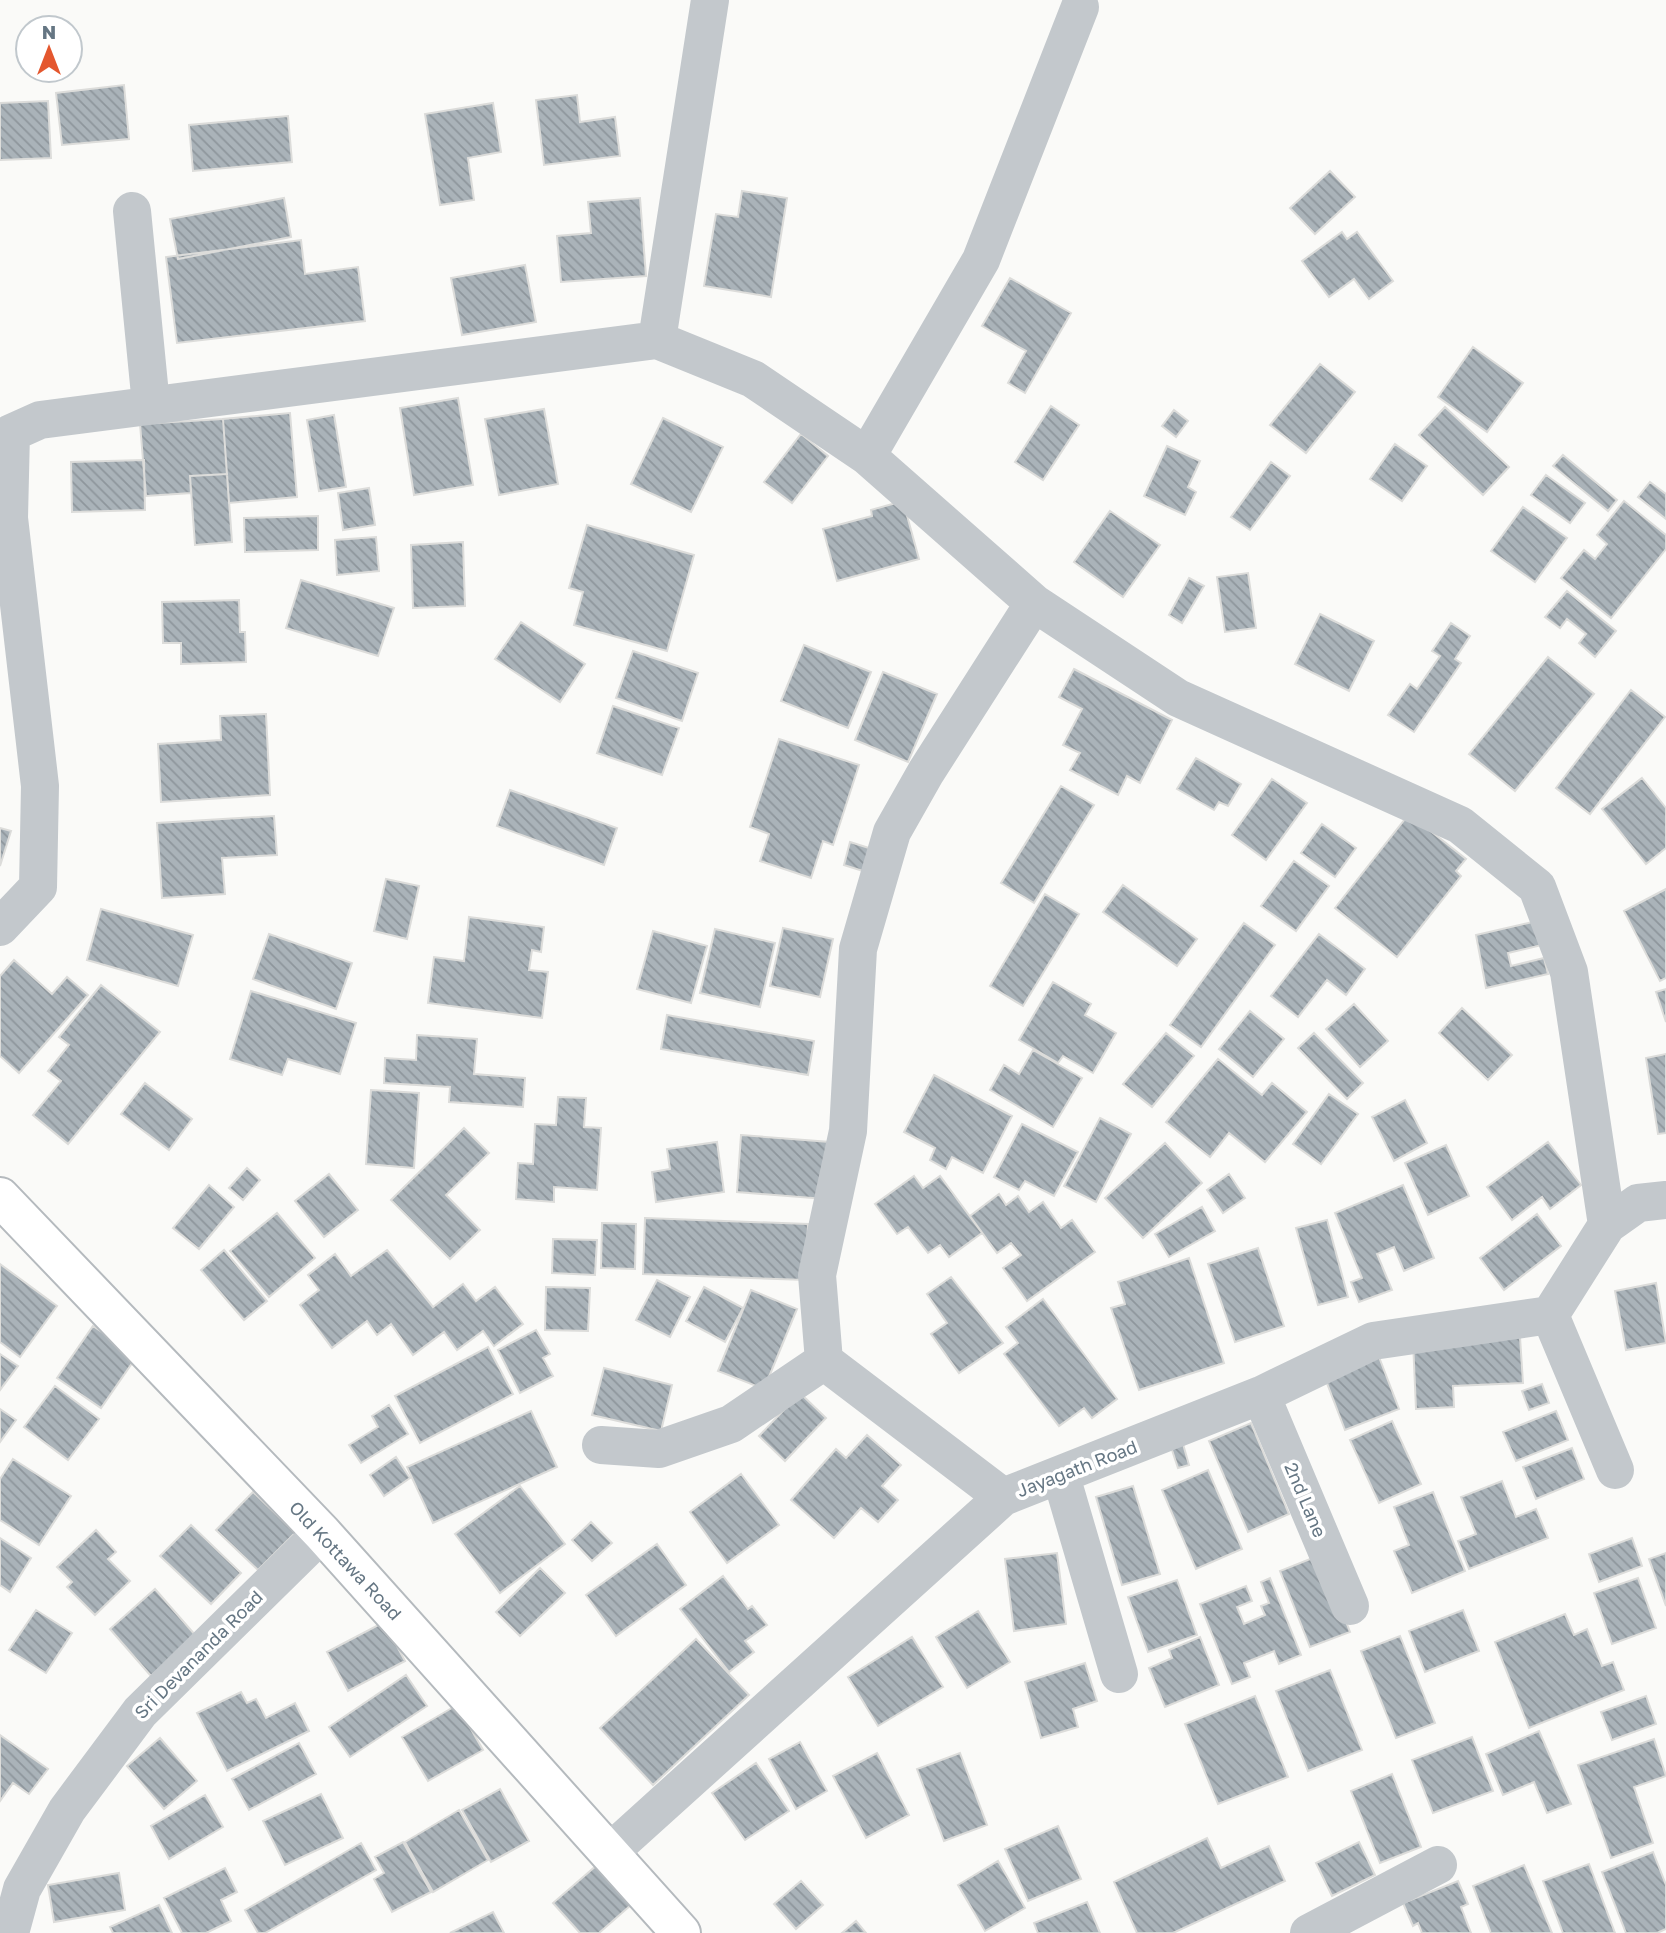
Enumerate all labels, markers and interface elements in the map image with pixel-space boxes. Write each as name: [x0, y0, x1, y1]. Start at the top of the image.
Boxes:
north arrow: [14, 14, 84, 84]
text: N: [42, 20, 56, 43]
street label: Jayagath Road: [1013, 1435, 1140, 1501]
street label: 2nd Lane: [1280, 1459, 1332, 1540]
street label: Old Kottawa Road: [285, 1496, 406, 1624]
street label: Sri Devananda Road: [130, 1586, 267, 1723]

